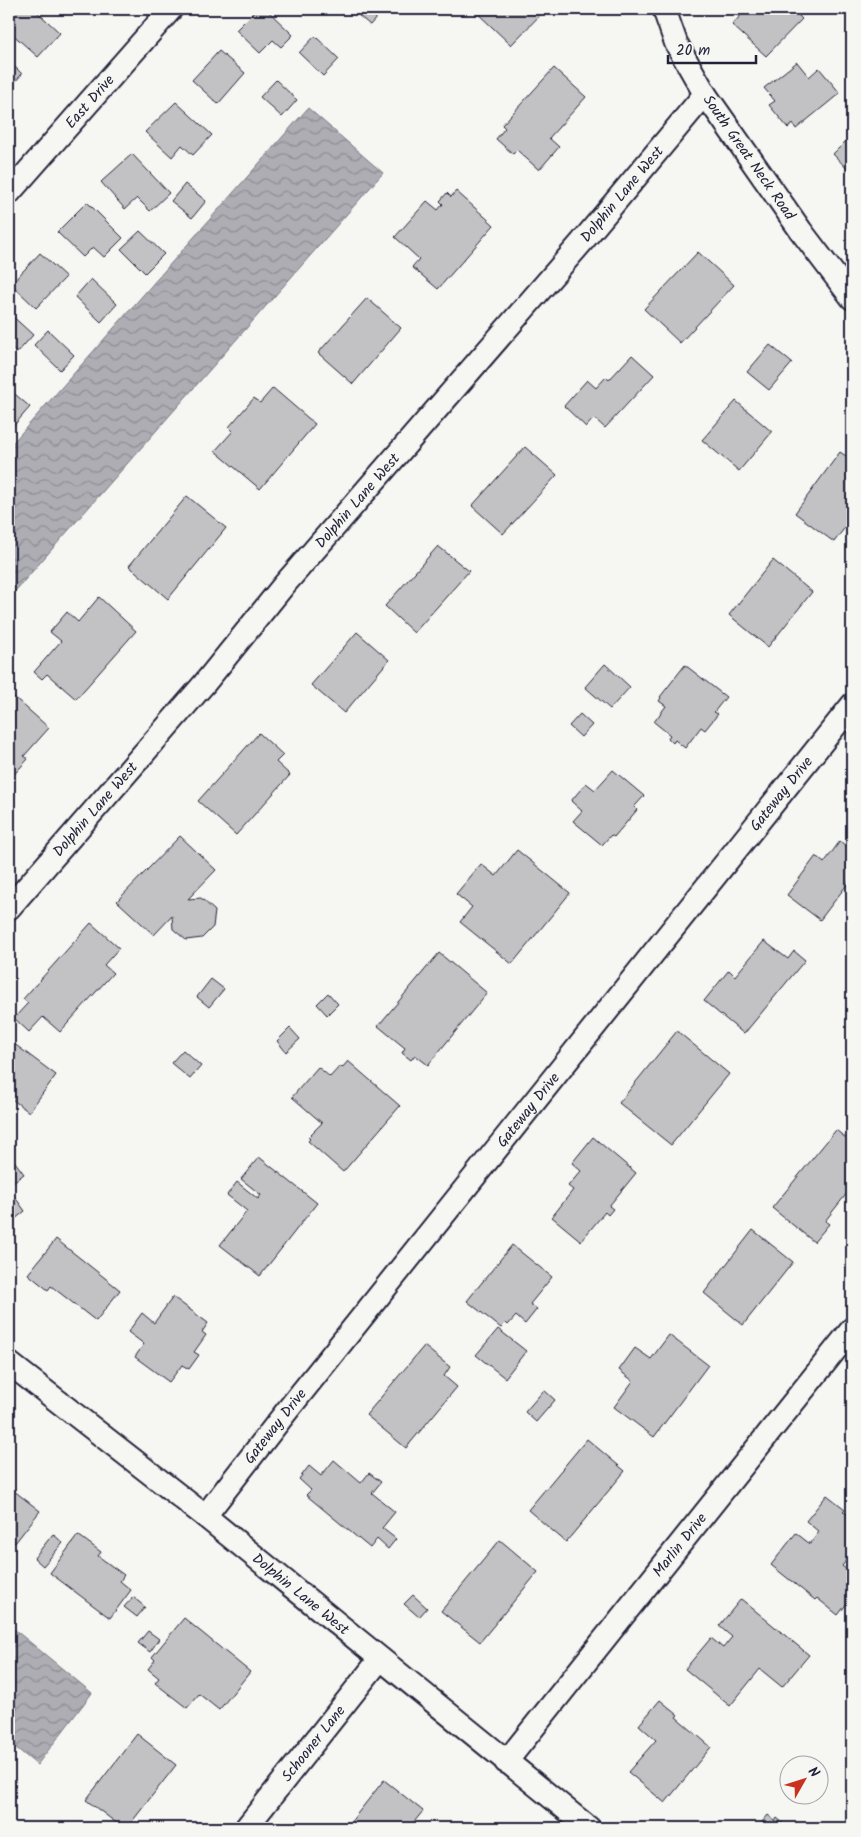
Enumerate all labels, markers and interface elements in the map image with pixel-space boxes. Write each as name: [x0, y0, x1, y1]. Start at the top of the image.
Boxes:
scale bar: [668, 32, 756, 64]
text: 20 m: [676, 39, 710, 63]
street label: East Drive: [60, 69, 121, 135]
street label: South Great Neck Road: [696, 90, 801, 226]
street label: Dolphin Lane West: [575, 141, 670, 248]
street label: Dolphin Lane West: [310, 448, 406, 554]
street label: Gateway Drive: [744, 751, 820, 837]
street label: Dolphin Lane West: [47, 757, 144, 863]
street label: Gateway Drive: [491, 1067, 567, 1153]
street label: Gateway Drive: [239, 1384, 313, 1470]
street label: Marlin Drive: [647, 1508, 714, 1583]
street label: Dolphin Lane West: [246, 1548, 354, 1642]
street label: Schooner Lane: [276, 1700, 352, 1788]
north arrow: [778, 1754, 828, 1804]
text: N: [802, 1762, 825, 1783]

